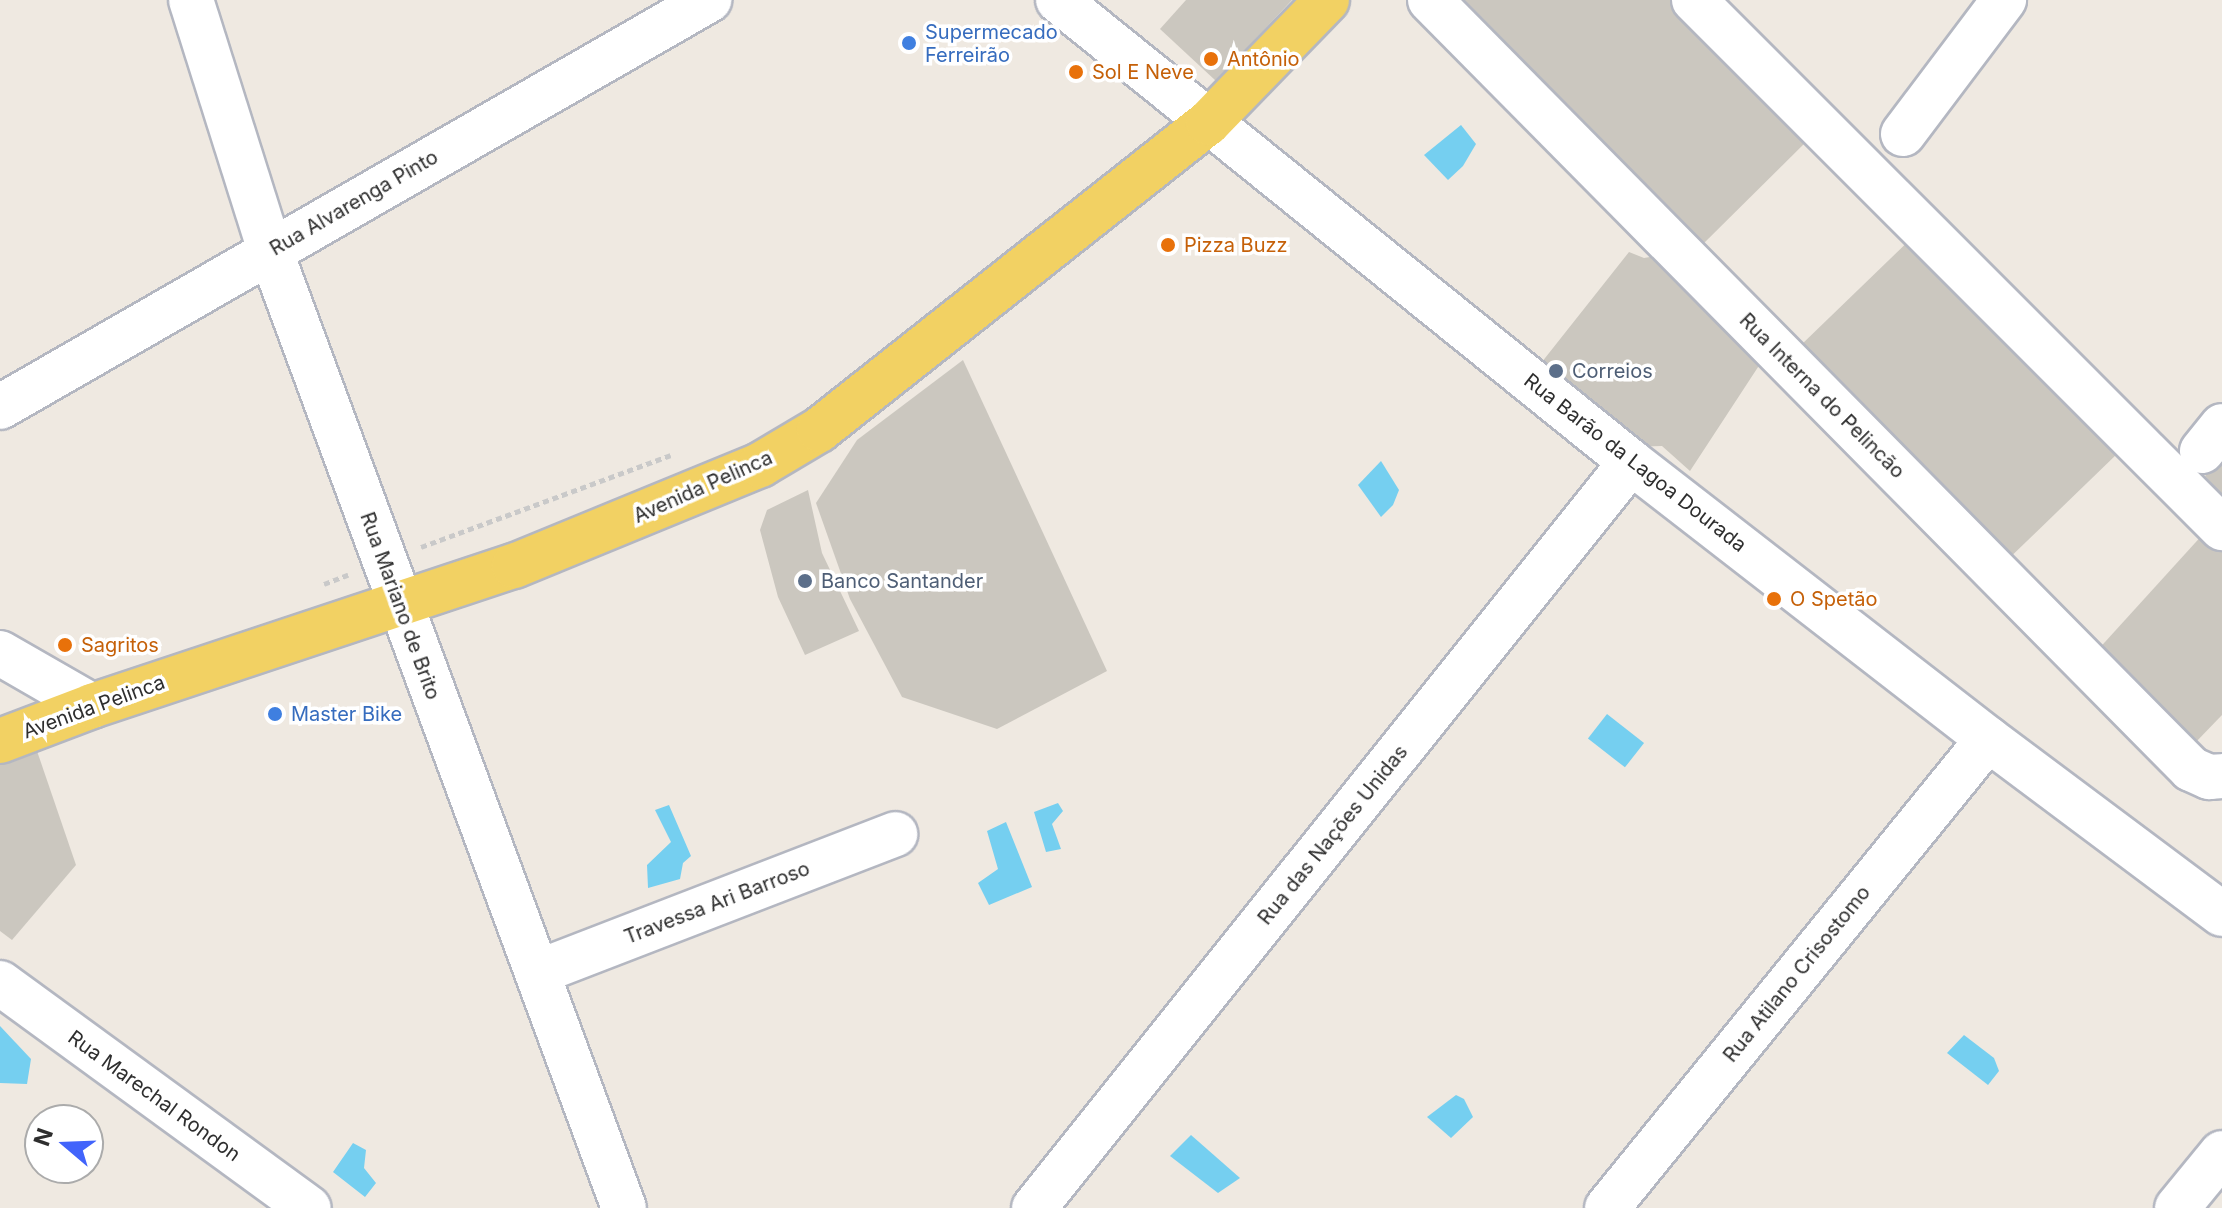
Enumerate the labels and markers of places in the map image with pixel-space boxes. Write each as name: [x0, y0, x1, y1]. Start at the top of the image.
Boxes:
place label: Supermecado Ferreirão: [925, 20, 1058, 67]
marker: Supermecado Ferreirão: [900, 34, 918, 52]
place label: Antônio: [1227, 47, 1300, 71]
marker: Antônio: [1202, 50, 1220, 68]
place label: Sol E Neve: [1092, 60, 1194, 84]
marker: Sol E Neve: [1067, 63, 1085, 81]
place label: Pizza Buzz: [1184, 233, 1288, 257]
marker: Pizza Buzz: [1159, 236, 1177, 254]
place label: Correios: [1572, 359, 1653, 383]
marker: Correios: [1547, 362, 1565, 380]
place label: Banco Santander: [821, 569, 983, 593]
marker: Banco Santander: [796, 572, 814, 590]
place label: O Spetão: [1790, 587, 1878, 611]
marker: O Spetão: [1765, 590, 1783, 608]
place label: Sagritos: [81, 633, 159, 657]
marker: Sagritos: [56, 636, 74, 654]
place label: Master Bike: [291, 702, 402, 726]
marker: Master Bike: [266, 705, 284, 723]

